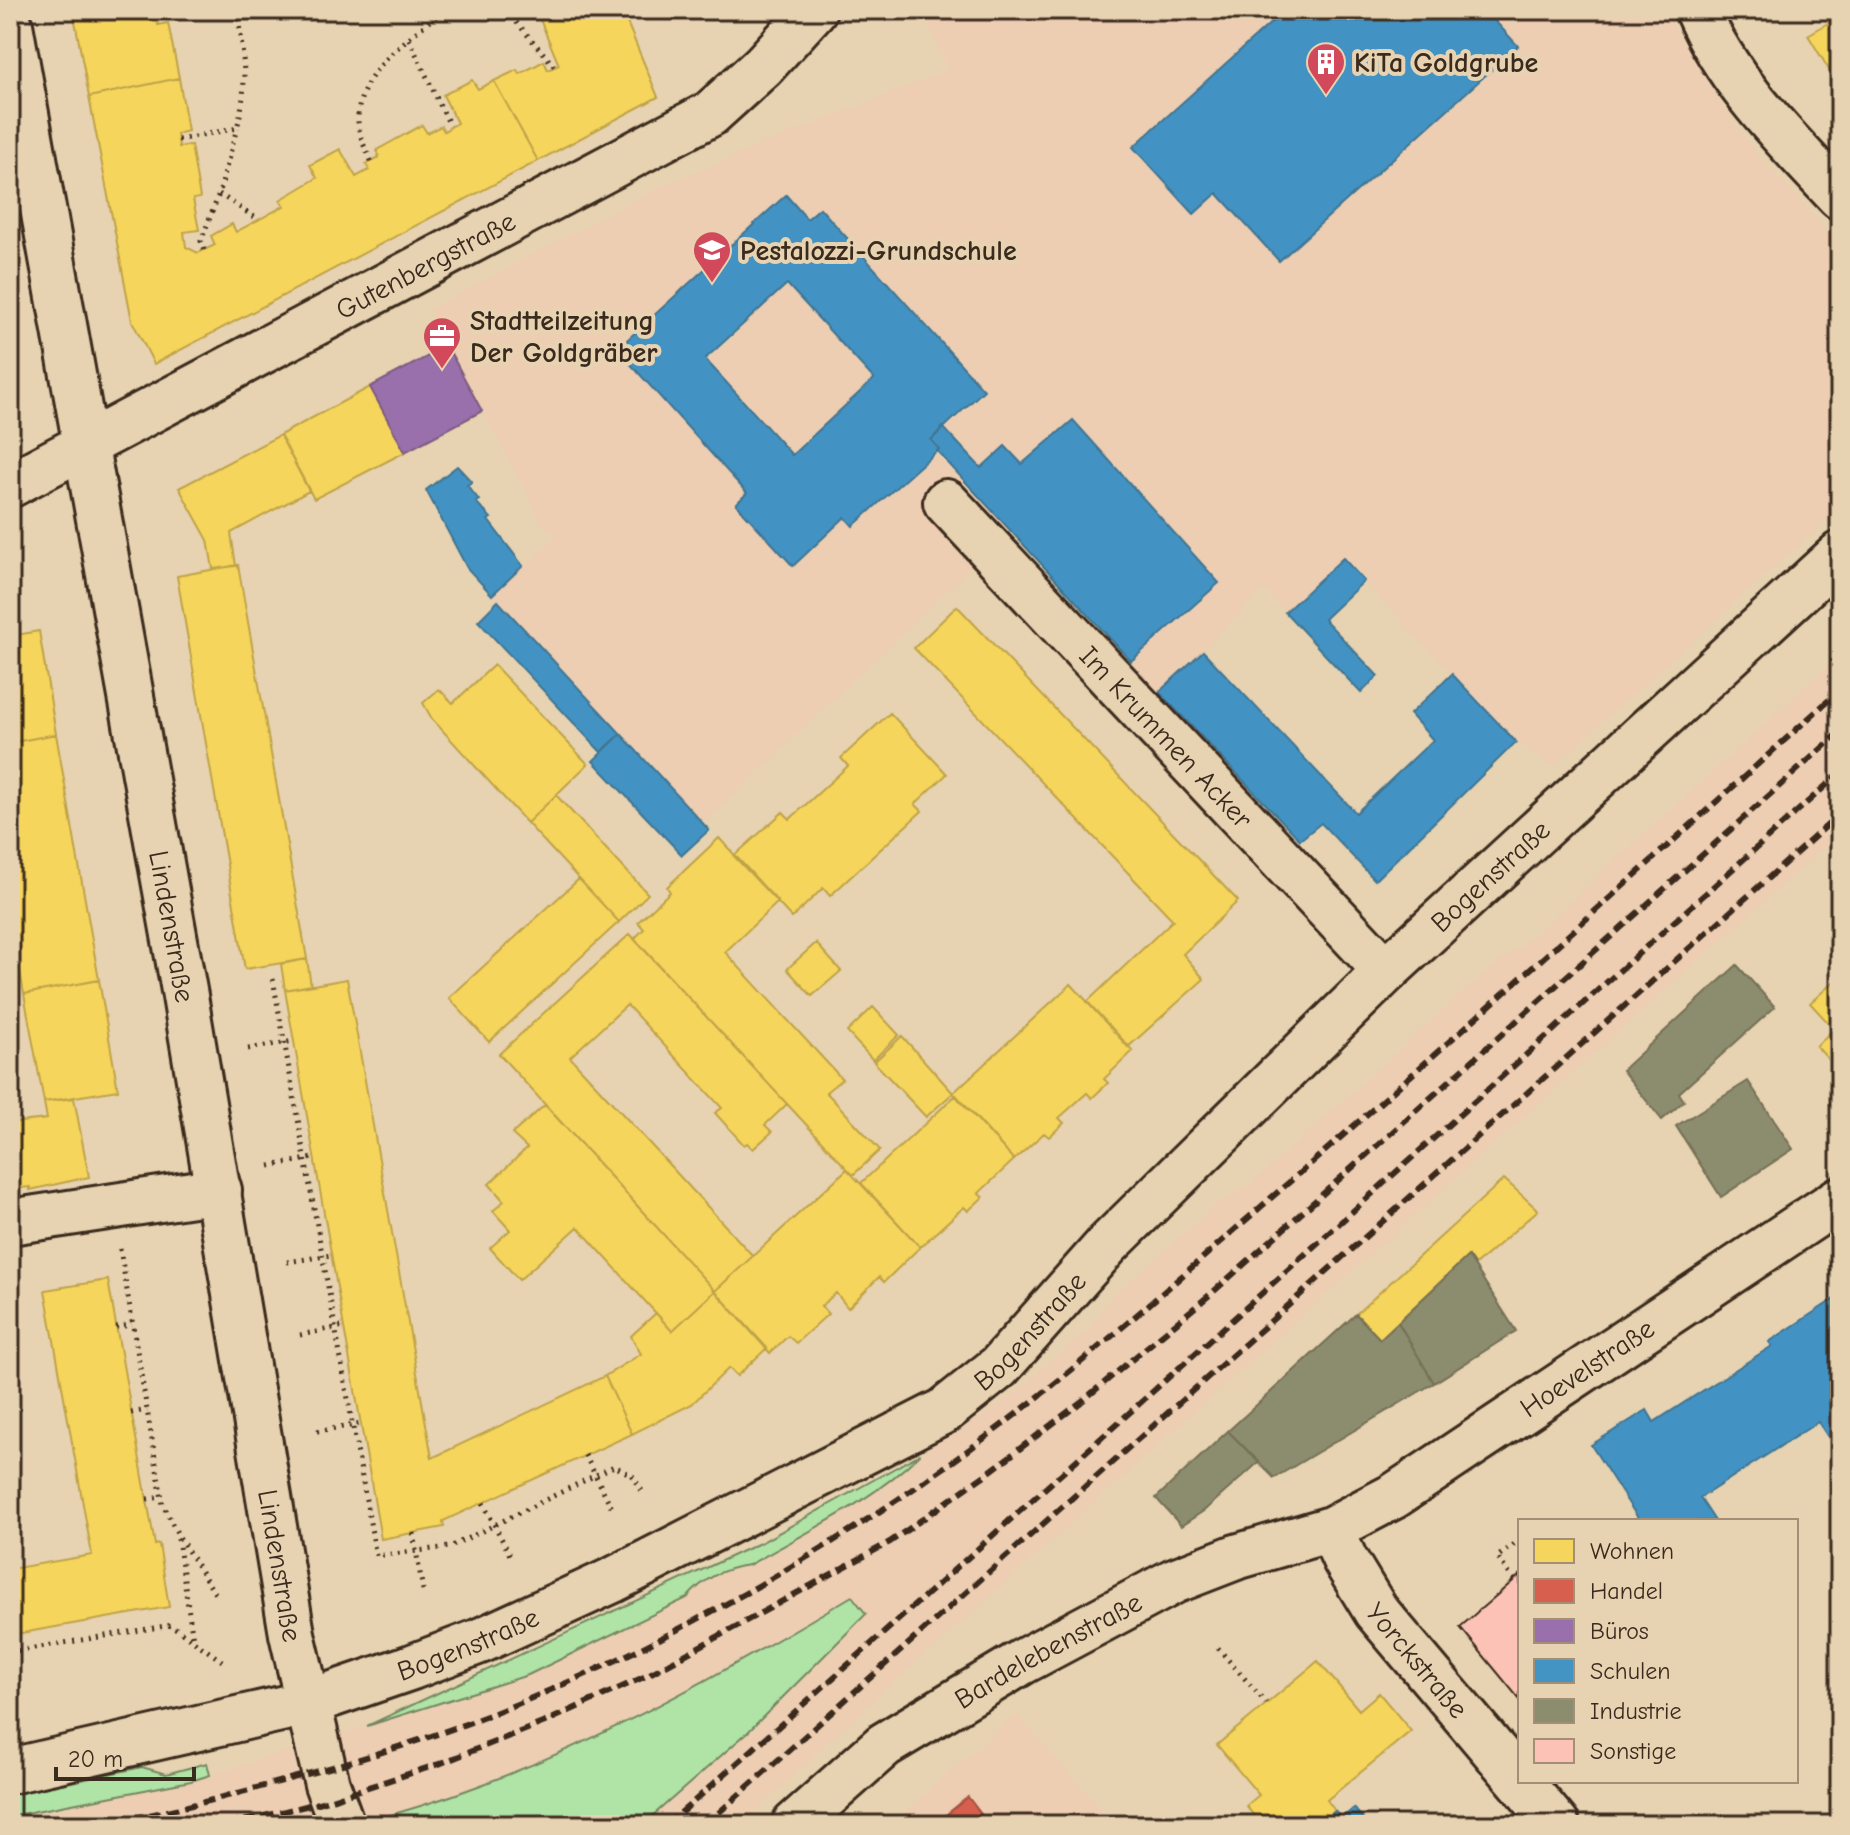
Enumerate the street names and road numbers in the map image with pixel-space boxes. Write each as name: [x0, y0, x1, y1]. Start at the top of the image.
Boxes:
street label: Gutenbergstraße: [330, 205, 521, 326]
street label: Im Krummen Acker: [1073, 640, 1259, 835]
street label: Bogenstraße: [1425, 814, 1557, 939]
street label: Lindenstraße: [142, 848, 201, 1005]
street label: Bogenstraße: [968, 1266, 1093, 1398]
street label: Hoevelstraße: [1514, 1312, 1660, 1424]
street label: Lindenstraße: [251, 1487, 308, 1645]
street label: Bardelebenstraße: [949, 1586, 1147, 1716]
street label: Yorckstraße: [1359, 1597, 1474, 1725]
street label: Bogenstraße: [393, 1601, 544, 1688]

